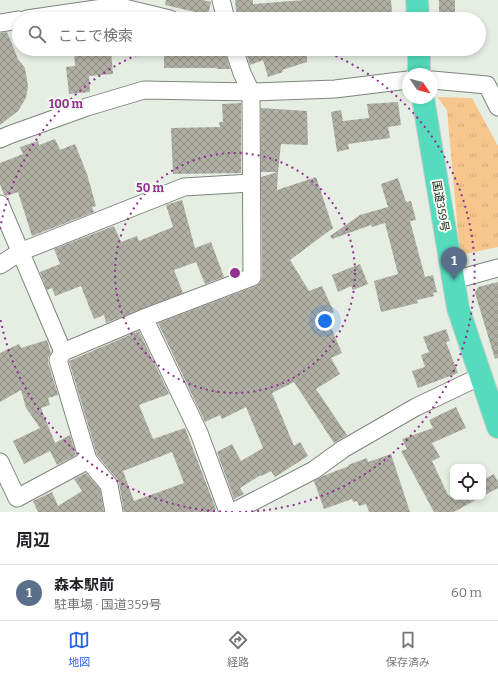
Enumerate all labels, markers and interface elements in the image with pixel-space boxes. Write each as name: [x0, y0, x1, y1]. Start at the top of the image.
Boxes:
search box: [12, 12, 486, 56]
icon: search: [26, 23, 48, 45]
text: ここで検索: [58, 27, 133, 45]
north arrow: [402, 68, 438, 104]
text: 100 m: [49, 97, 84, 111]
street label: 国道359号: [430, 180, 451, 233]
text: 50 m: [136, 181, 164, 195]
pin: 1: [441, 247, 467, 280]
centre of rings: [228, 266, 242, 280]
your location: [315, 311, 335, 331]
map controls: [450, 464, 486, 500]
button: locate: [450, 464, 486, 500]
text: 周辺: [16, 530, 50, 551]
text: 森本駅前: [54, 576, 114, 594]
text: 1: [26, 585, 32, 600]
text: 60 m: [451, 585, 482, 600]
text: 駐車場 · 国道359号: [54, 597, 162, 612]
tab: 地図: [68, 629, 90, 669]
tab: 経路: [227, 629, 249, 669]
tab: 保存済み: [386, 629, 430, 669]

